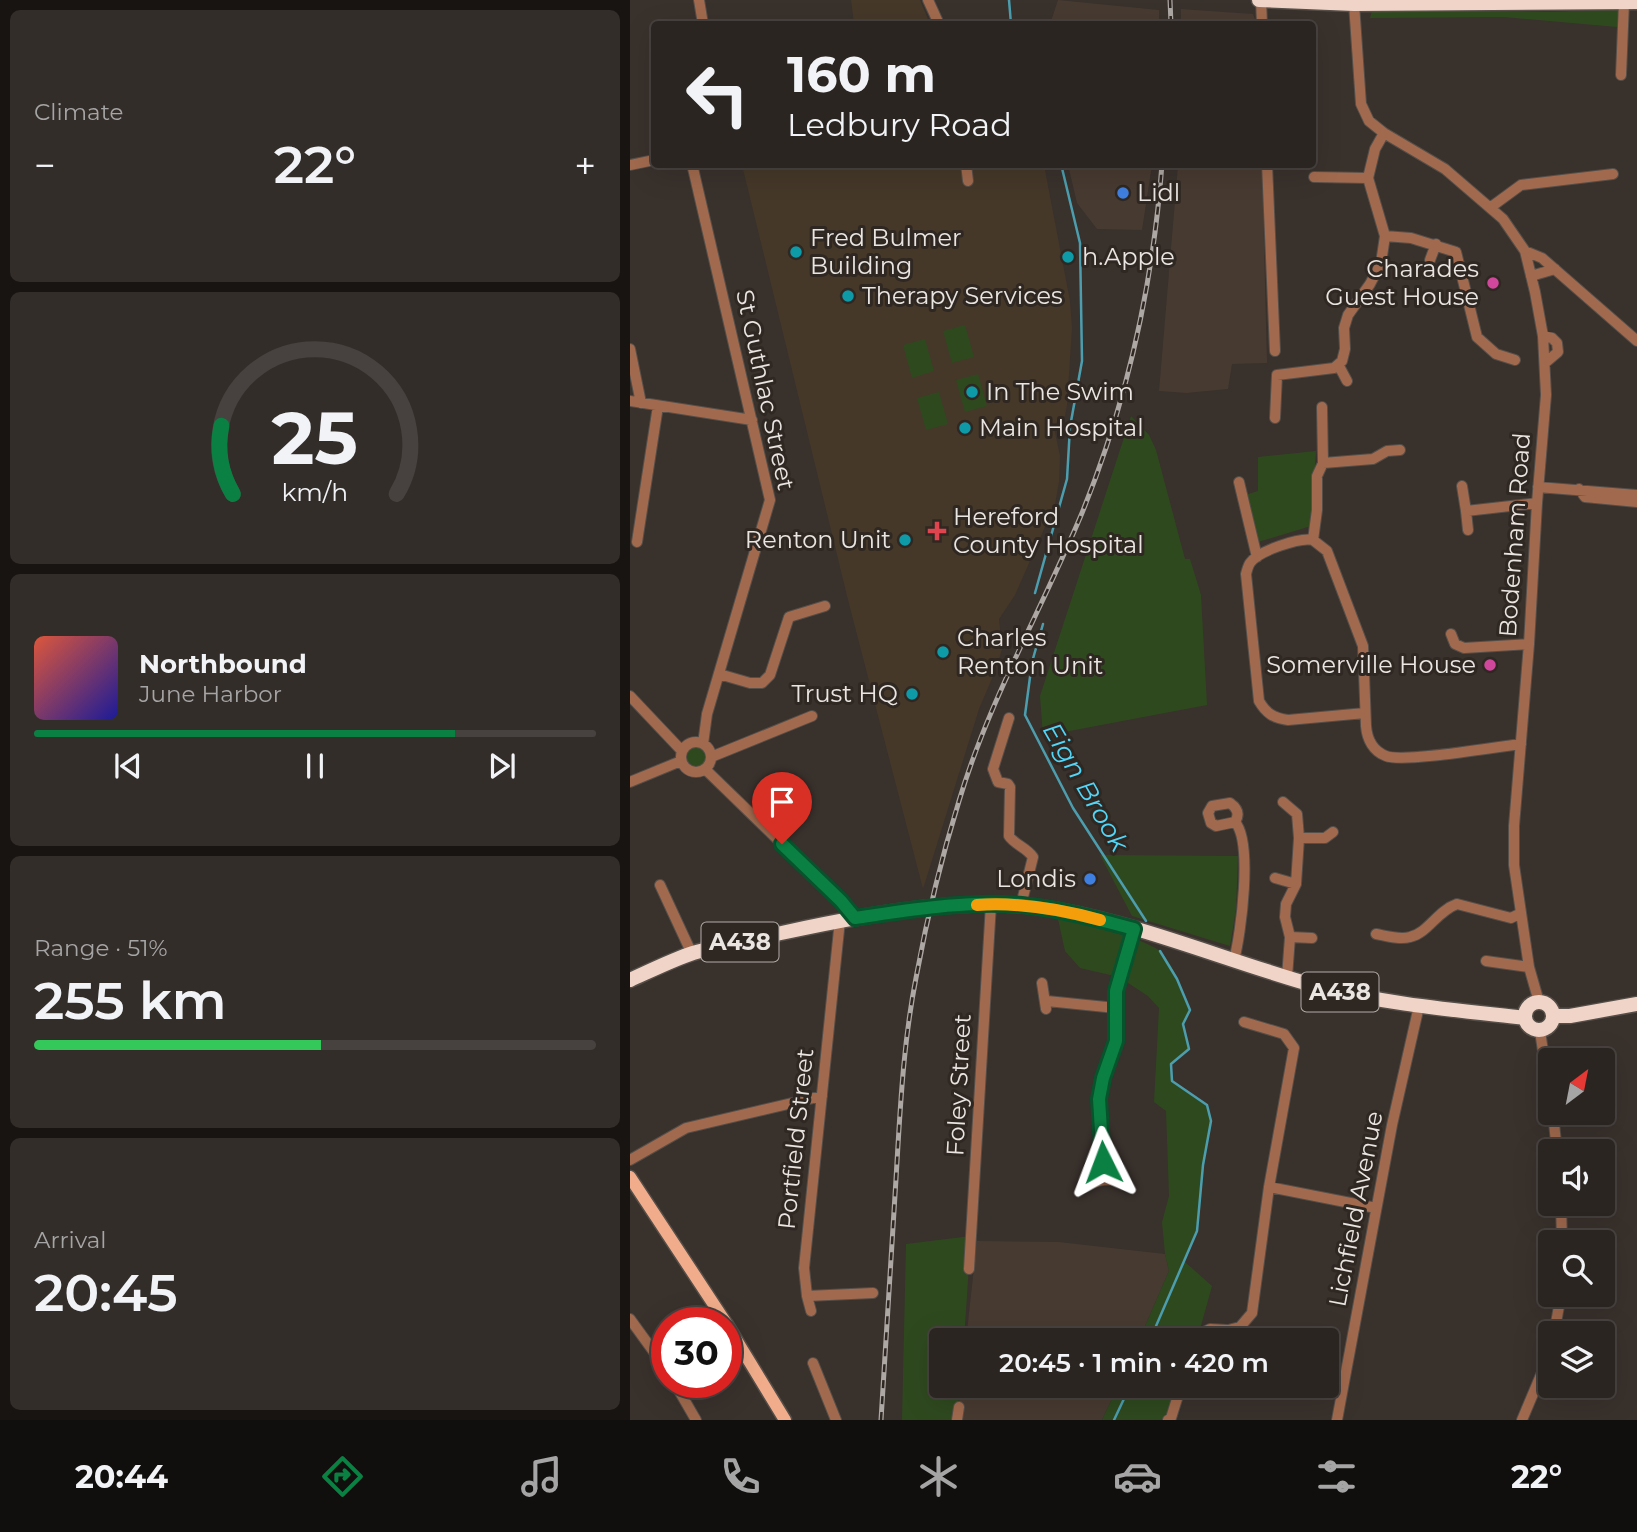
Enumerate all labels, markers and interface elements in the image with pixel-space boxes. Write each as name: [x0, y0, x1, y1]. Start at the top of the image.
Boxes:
text: 160 m: [787, 45, 936, 104]
icon: left: [672, 49, 763, 140]
text: Climate: [34, 98, 123, 126]
text: Ledbury Road: [787, 105, 1012, 144]
text: 22°: [274, 133, 356, 196]
text: −: [34, 142, 56, 189]
text: +: [574, 142, 596, 189]
place label: Lidl: [1137, 178, 1180, 207]
marker: Lidl: [1115, 185, 1131, 201]
place label: Fred Bulmer Building: [810, 223, 962, 280]
place label: h.Apple: [1082, 242, 1175, 271]
marker: Fred Bulmer Building: [788, 244, 804, 260]
marker: h.Apple: [1060, 249, 1076, 265]
place label: Charades Guest House: [1325, 254, 1479, 311]
marker: Charades Guest House: [1485, 275, 1501, 291]
place label: Therapy Services: [862, 281, 1063, 310]
street label: St Guthlac Street: [730, 287, 801, 493]
marker: Therapy Services: [840, 288, 856, 304]
place label: In The Swim: [986, 377, 1134, 406]
marker: In The Swim: [964, 384, 980, 400]
text: 25: [272, 394, 358, 482]
place label: Main Hospital: [979, 413, 1144, 442]
marker: Main Hospital: [957, 420, 973, 436]
street label: Bodenham Road: [1493, 432, 1536, 638]
text: km/h: [282, 477, 348, 507]
place label: Hereford County Hospital: [953, 502, 1144, 559]
marker: Hereford County Hospital: [927, 521, 947, 541]
place label: Renton Unit: [745, 525, 891, 554]
marker: Renton Unit: [897, 532, 913, 548]
place label: Charles Renton Unit: [957, 623, 1103, 680]
marker: Charles Renton Unit: [935, 644, 951, 660]
text: Northbound: [139, 648, 307, 680]
place label: Somerville House: [1266, 650, 1476, 679]
marker: Somerville House: [1482, 657, 1498, 673]
place label: Trust HQ: [791, 679, 898, 708]
text: June Harbor: [139, 680, 282, 708]
marker: Trust HQ: [904, 686, 920, 702]
water label: Eign Brook: [1036, 716, 1137, 859]
icon: previous: [109, 747, 147, 785]
icon: pause: [296, 747, 334, 785]
icon: next: [483, 747, 521, 785]
pin: [752, 772, 812, 844]
icon: arrive: [763, 783, 801, 821]
place label: Londis: [996, 864, 1076, 893]
marker: Londis: [1082, 871, 1098, 887]
road number: A438: [702, 923, 778, 962]
text: Range · 51%: [34, 934, 168, 962]
text: 255 km: [34, 969, 227, 1032]
road number: A438: [1302, 973, 1378, 1012]
street label: Foley Street: [940, 1013, 977, 1157]
street label: Portfield Street: [772, 1047, 819, 1231]
north arrow: [1538, 1048, 1615, 1125]
map controls: [1538, 1048, 1615, 1398]
street label: Lichfield Avenue: [1322, 1109, 1389, 1309]
position arrow: [1066, 1125, 1140, 1199]
button: sound: [1538, 1139, 1615, 1216]
text: Arrival: [34, 1226, 107, 1254]
button: search: [1538, 1230, 1615, 1307]
text: 20:45: [34, 1261, 178, 1324]
speed limit sign: 30: [651, 1307, 742, 1398]
button: layers: [1538, 1321, 1615, 1398]
text: 20:45 · 1 min · 420 m: [999, 1347, 1269, 1379]
icon: directions: [318, 1452, 367, 1501]
icon: music: [517, 1452, 566, 1501]
icon: phone: [716, 1452, 765, 1501]
icon: climate: [914, 1452, 963, 1501]
icon: car: [1113, 1452, 1162, 1501]
icon: filters: [1312, 1452, 1361, 1501]
text: 20:44: [75, 1457, 168, 1496]
text: 22°: [1511, 1457, 1562, 1496]

